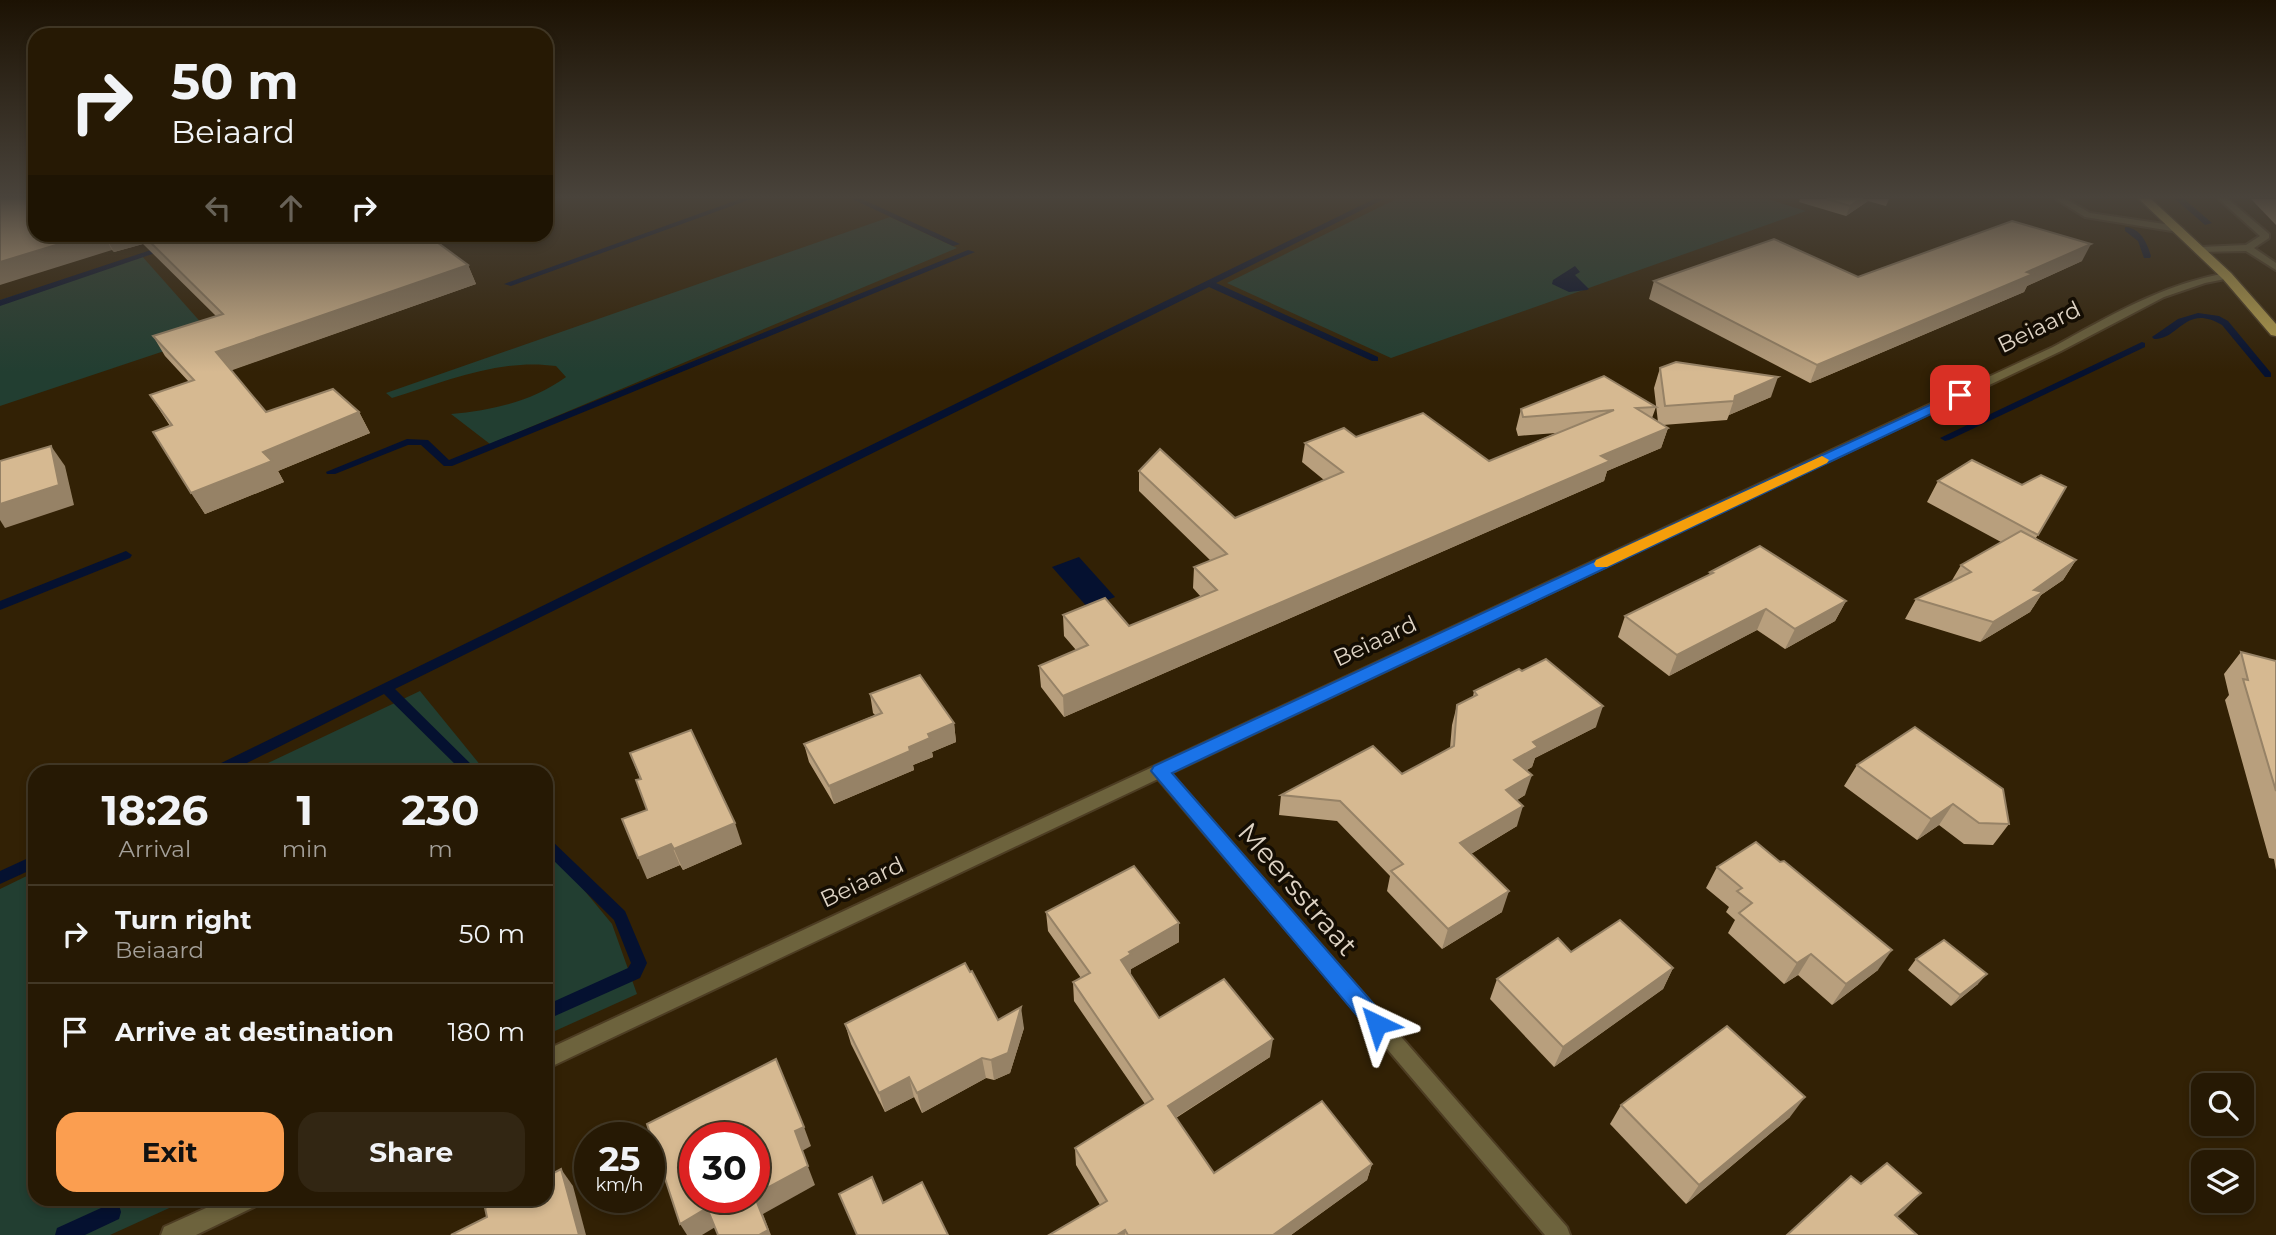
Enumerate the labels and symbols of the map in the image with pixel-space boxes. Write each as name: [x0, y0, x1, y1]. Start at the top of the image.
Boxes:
street label: Beiaard: [1993, 295, 2085, 359]
pin: [1930, 365, 1990, 425]
street label: Beiaard: [1329, 609, 1421, 673]
street label: Meersstraat: [1231, 816, 1365, 962]
street label: Beiaard: [816, 850, 908, 914]
position arrow: [1340, 987, 1414, 1061]
speed limit sign: 30: [679, 1122, 770, 1213]

